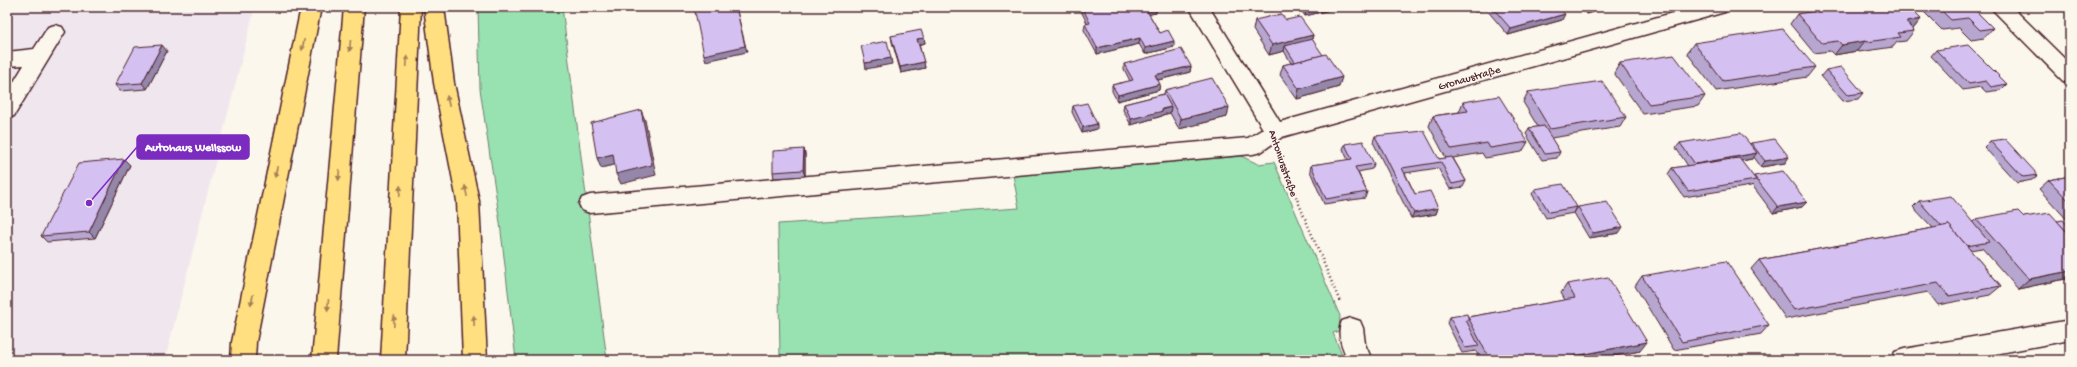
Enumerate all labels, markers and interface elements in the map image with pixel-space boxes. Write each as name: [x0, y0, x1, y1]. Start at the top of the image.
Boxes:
one-way arrow: [300, 39, 306, 51]
one-way arrow: [347, 40, 354, 52]
one-way arrow: [404, 54, 410, 67]
street label: Gronaustraße: [1437, 64, 1502, 94]
one-way arrow: [444, 95, 450, 107]
street label: Antoniusstraße: [1265, 129, 1299, 199]
callout: Autohaus Wellssow: [137, 135, 249, 159]
text: Autohaus Wellssow: [144, 142, 242, 156]
one-way arrow: [273, 166, 279, 179]
one-way arrow: [336, 169, 343, 181]
one-way arrow: [397, 185, 404, 197]
one-way arrow: [463, 185, 469, 198]
one-way arrow: [249, 294, 255, 306]
one-way arrow: [325, 299, 332, 311]
one-way arrow: [391, 315, 398, 327]
one-way arrow: [471, 315, 478, 327]

